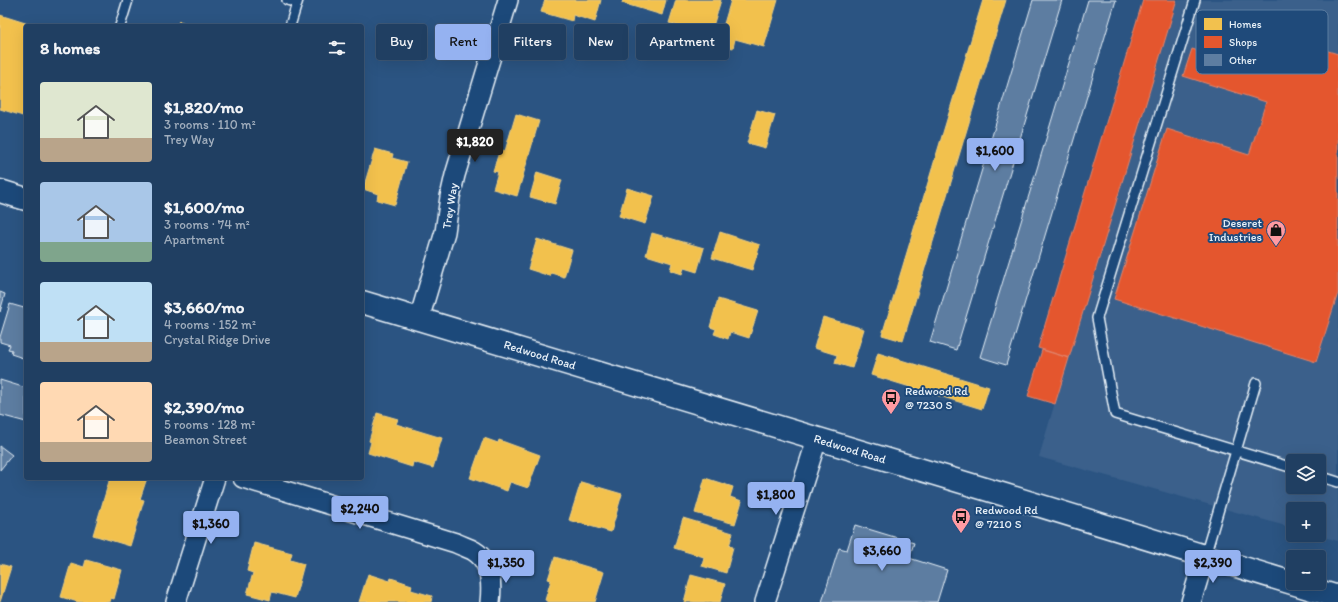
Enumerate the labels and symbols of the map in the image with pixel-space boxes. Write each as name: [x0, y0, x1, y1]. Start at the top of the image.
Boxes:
legend: [1196, 10, 1328, 74]
text: Homes: [1229, 18, 1262, 31]
text: Shops: [1229, 36, 1257, 49]
text: Other: [1229, 54, 1257, 67]
pin: $1,820: [442, 129, 508, 163]
pin: $1,600: [962, 138, 1028, 172]
street label: Trey Way: [439, 182, 461, 230]
place label: Deseret Industries: [1209, 216, 1262, 244]
shop icon: Deseret Industries: [1265, 219, 1287, 247]
street label: Redwood Road: [502, 337, 578, 373]
place label: Redwood Rd @ 7230 S: [905, 384, 968, 412]
bus stop icon: Redwood Rd @ 7230 S: [880, 387, 902, 415]
street label: Redwood Road: [812, 431, 888, 467]
pin: $1,800: [743, 482, 809, 516]
pin: $2,240: [327, 496, 393, 530]
place label: Redwood Rd @ 7210 S: [975, 503, 1038, 531]
bus stop icon: Redwood Rd @ 7210 S: [950, 506, 972, 534]
pin: $1,360: [178, 511, 244, 545]
pin: $3,660: [849, 538, 915, 572]
pin: $1,350: [473, 550, 539, 584]
pin: $2,390: [1180, 550, 1246, 584]

